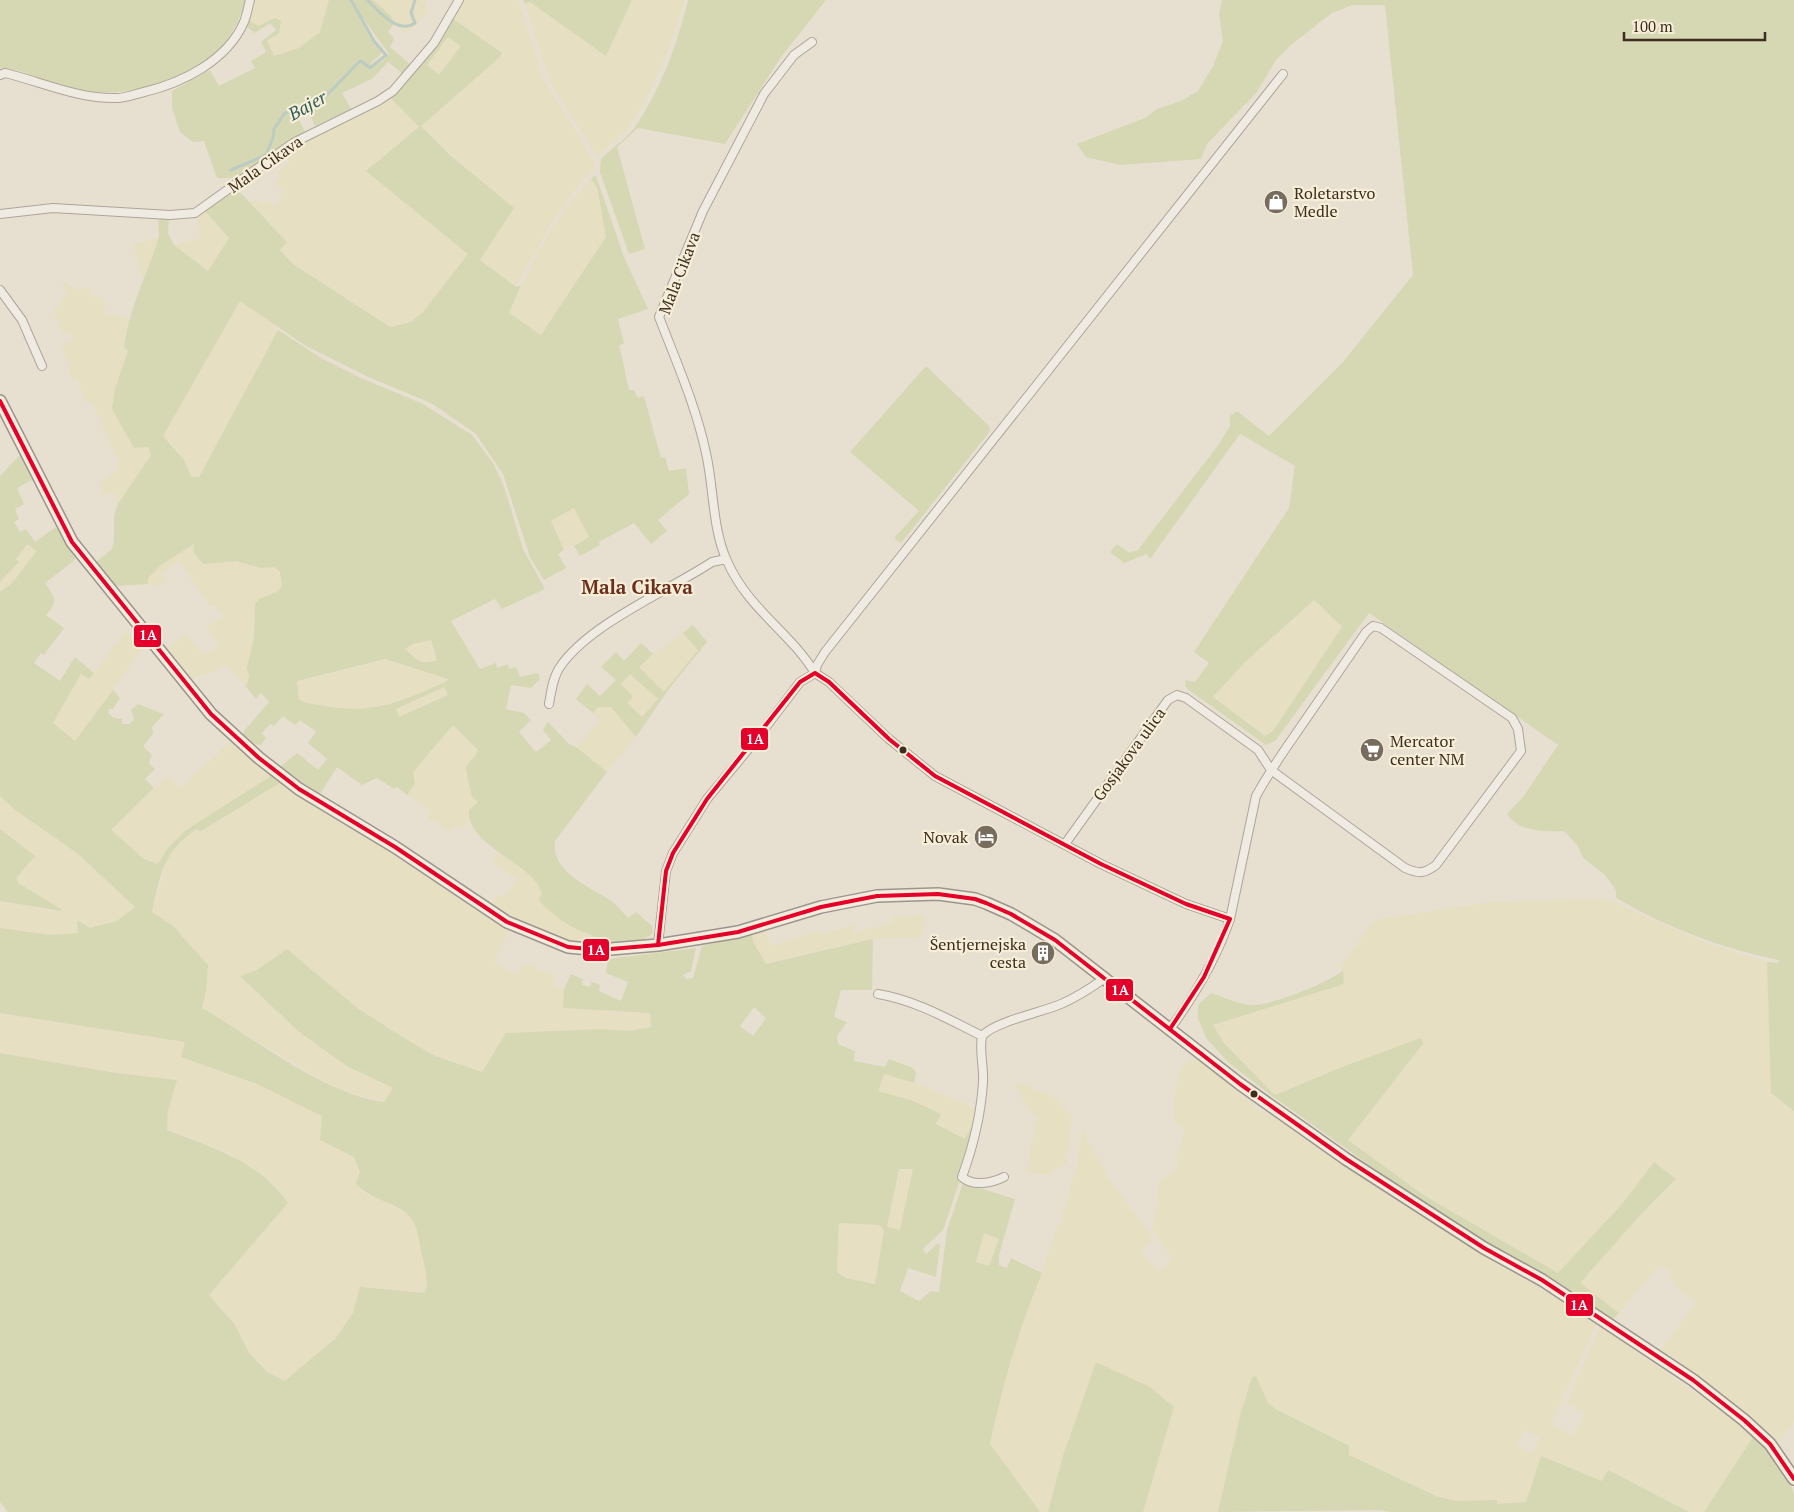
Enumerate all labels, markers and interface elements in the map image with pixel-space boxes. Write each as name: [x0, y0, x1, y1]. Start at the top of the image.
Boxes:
scale bar: [1624, 10, 1765, 42]
text: 100 m: [1632, 16, 1673, 36]
water label: Bajer: [283, 84, 331, 126]
street label: Mala Cikava: [223, 130, 307, 198]
place label: Roletarstvo Medle: [1294, 182, 1375, 222]
shop icon: Roletarstvo Medle: [1263, 189, 1289, 215]
street label: Mala Cikava: [653, 229, 705, 317]
district label: Mala Cikava: [581, 574, 693, 599]
line badge: 1A: [133, 624, 162, 648]
text: 1A: [139, 625, 158, 644]
street label: Gosjakova ulica: [1088, 703, 1170, 805]
line badge: 1A: [740, 727, 769, 751]
text: 1A: [746, 729, 765, 748]
place label: Mercator center NM: [1390, 730, 1464, 770]
supermarket icon: Mercator center NM: [1359, 737, 1385, 763]
unlabelled marker: [898, 745, 908, 755]
hotel icon: Novak: [973, 824, 999, 850]
place label: Novak: [923, 826, 969, 848]
place label: Šentjernejska cesta: [930, 933, 1026, 973]
line badge: 1A: [582, 938, 610, 962]
text: 1A: [587, 940, 606, 959]
building icon: Šentjernejska cesta: [1030, 940, 1056, 966]
line badge: 1A: [1105, 978, 1134, 1002]
text: 1A: [1111, 980, 1130, 999]
unlabelled marker: [1249, 1089, 1259, 1099]
line badge: 1A: [1565, 1293, 1594, 1317]
text: 1A: [1570, 1295, 1589, 1314]

